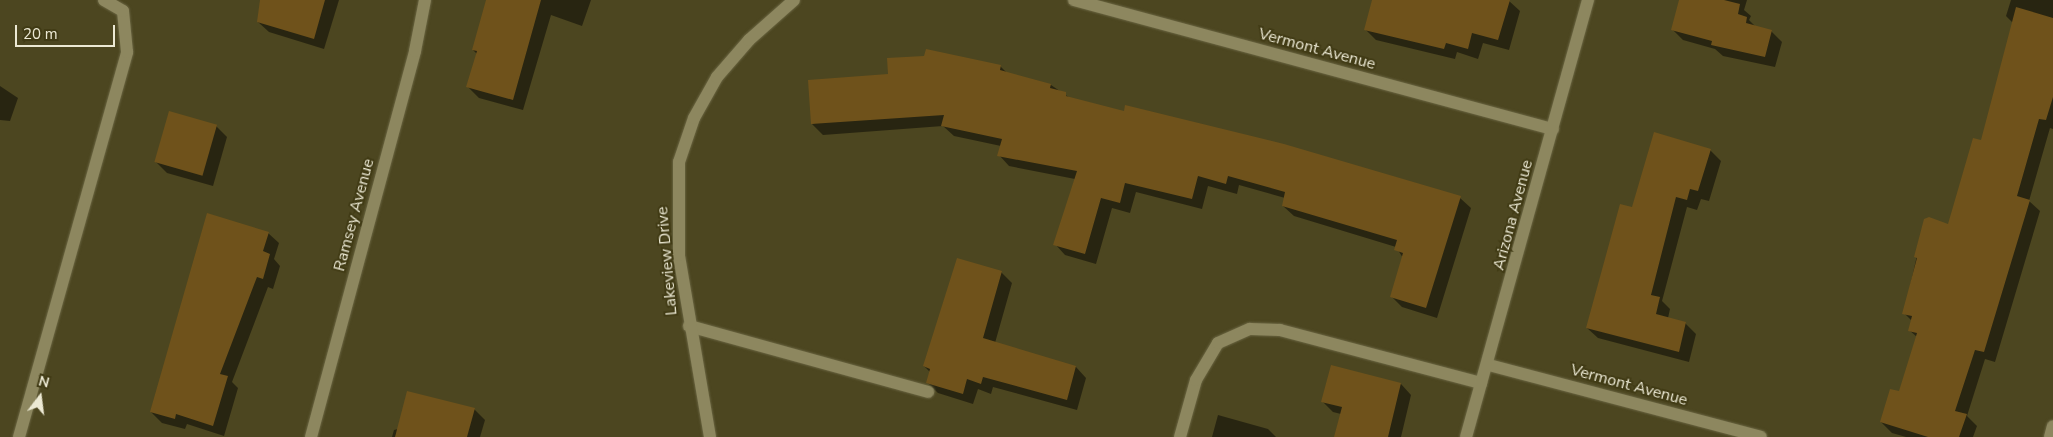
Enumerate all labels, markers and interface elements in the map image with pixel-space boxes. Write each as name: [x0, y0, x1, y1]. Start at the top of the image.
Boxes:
scale bar: [18, 15, 118, 47]
text: 20 m: [23, 24, 58, 44]
street label: Vermont Avenue: [1256, 24, 1378, 74]
street label: Ramsey Avenue: [330, 157, 378, 273]
street label: Arizona Avenue: [1489, 158, 1537, 272]
street label: Lakeview Drive: [653, 206, 681, 316]
street label: Vermont Avenue: [1568, 360, 1690, 410]
text: N: [36, 371, 52, 393]
north arrow: [15, 372, 65, 422]

